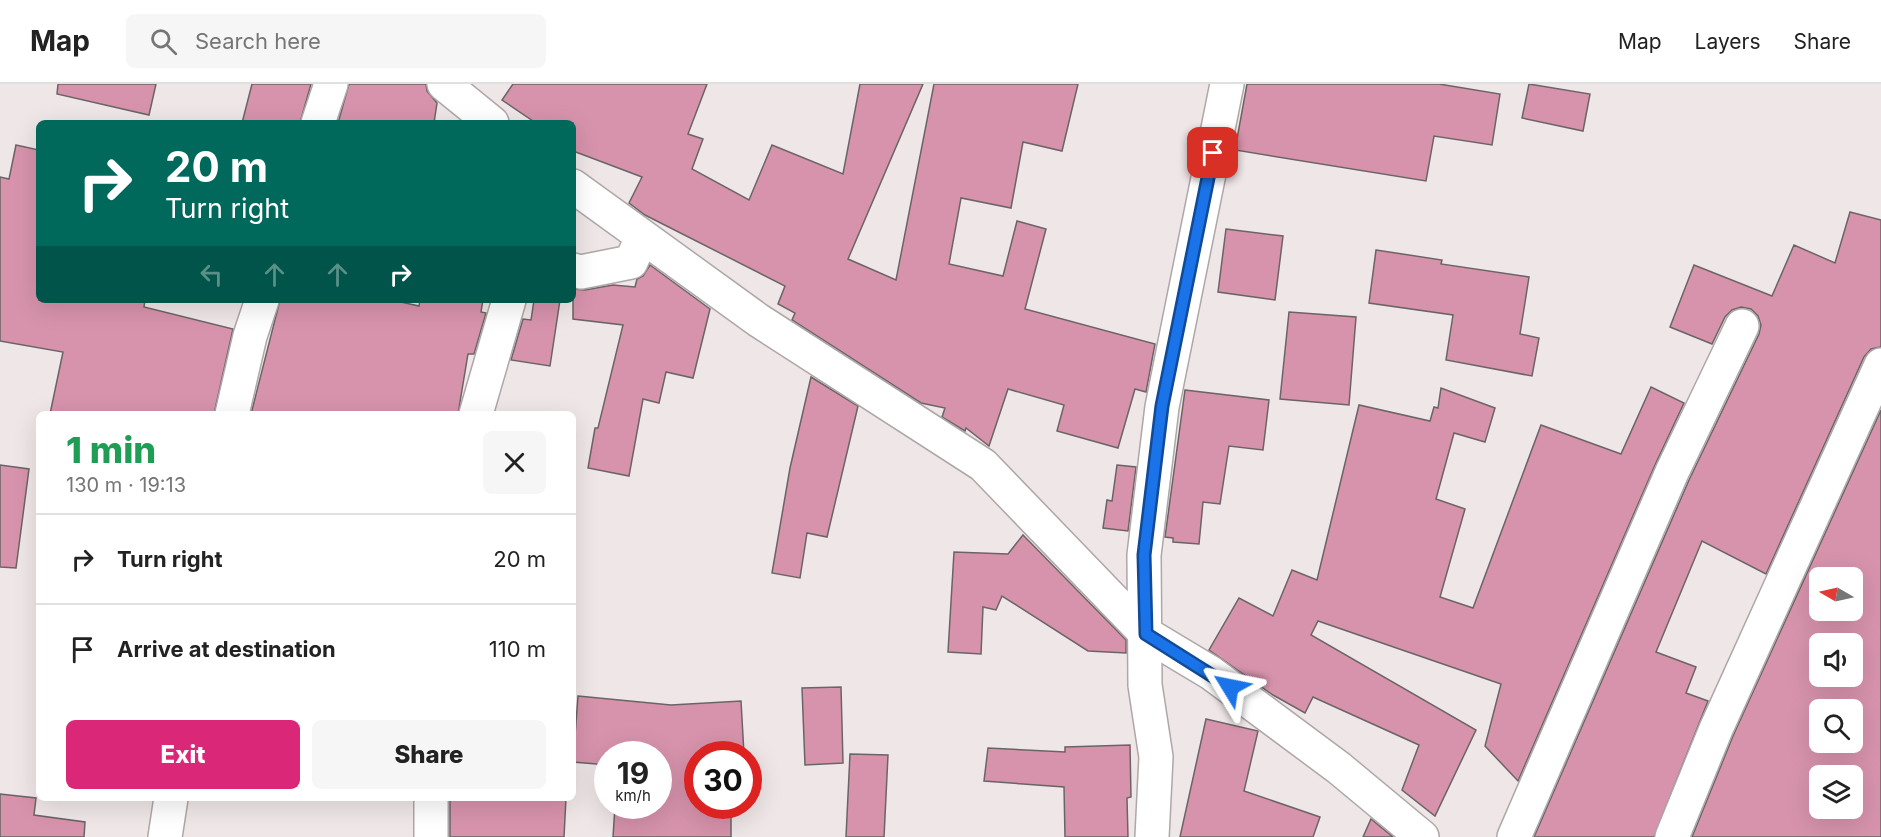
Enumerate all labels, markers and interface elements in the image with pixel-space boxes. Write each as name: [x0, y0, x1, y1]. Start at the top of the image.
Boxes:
search box: [126, 14, 546, 68]
text: Map: [30, 24, 90, 58]
icon: search: [147, 25, 180, 58]
text: Search here: [195, 28, 321, 54]
text: Map: [1618, 29, 1662, 54]
text: Layers: [1695, 29, 1761, 54]
text: Share: [1794, 29, 1851, 54]
pin: [1187, 127, 1238, 178]
icon: arrive: [1196, 136, 1229, 169]
text: 20 m: [165, 141, 268, 192]
icon: right: [66, 144, 144, 222]
text: Turn right: [165, 192, 289, 225]
icon: left: [195, 258, 228, 291]
icon: ahead: [258, 258, 291, 291]
icon: ahead: [321, 258, 354, 291]
icon: right: [384, 258, 417, 291]
text: 1 min: [66, 428, 156, 472]
button: close: [483, 431, 546, 494]
text: 130 m · 19:13: [66, 473, 186, 497]
icon: right: [66, 543, 99, 576]
text: Turn right: [117, 546, 223, 572]
text: 20 m: [493, 546, 546, 572]
north arrow: [1809, 567, 1863, 621]
map controls: [1809, 567, 1863, 819]
icon: arrive: [66, 633, 99, 666]
button: sound: [1809, 633, 1863, 687]
text: Arrive at destination: [117, 636, 336, 662]
text: 110 m: [489, 636, 546, 662]
position arrow: [1198, 655, 1262, 719]
button: search: [1809, 699, 1863, 753]
button: Exit: [66, 720, 300, 789]
button: Share: [312, 720, 546, 789]
speed limit sign: 30: [684, 741, 762, 819]
text: 19: [617, 755, 649, 791]
button: layers: [1809, 765, 1863, 819]
text: km/h: [615, 786, 651, 805]

